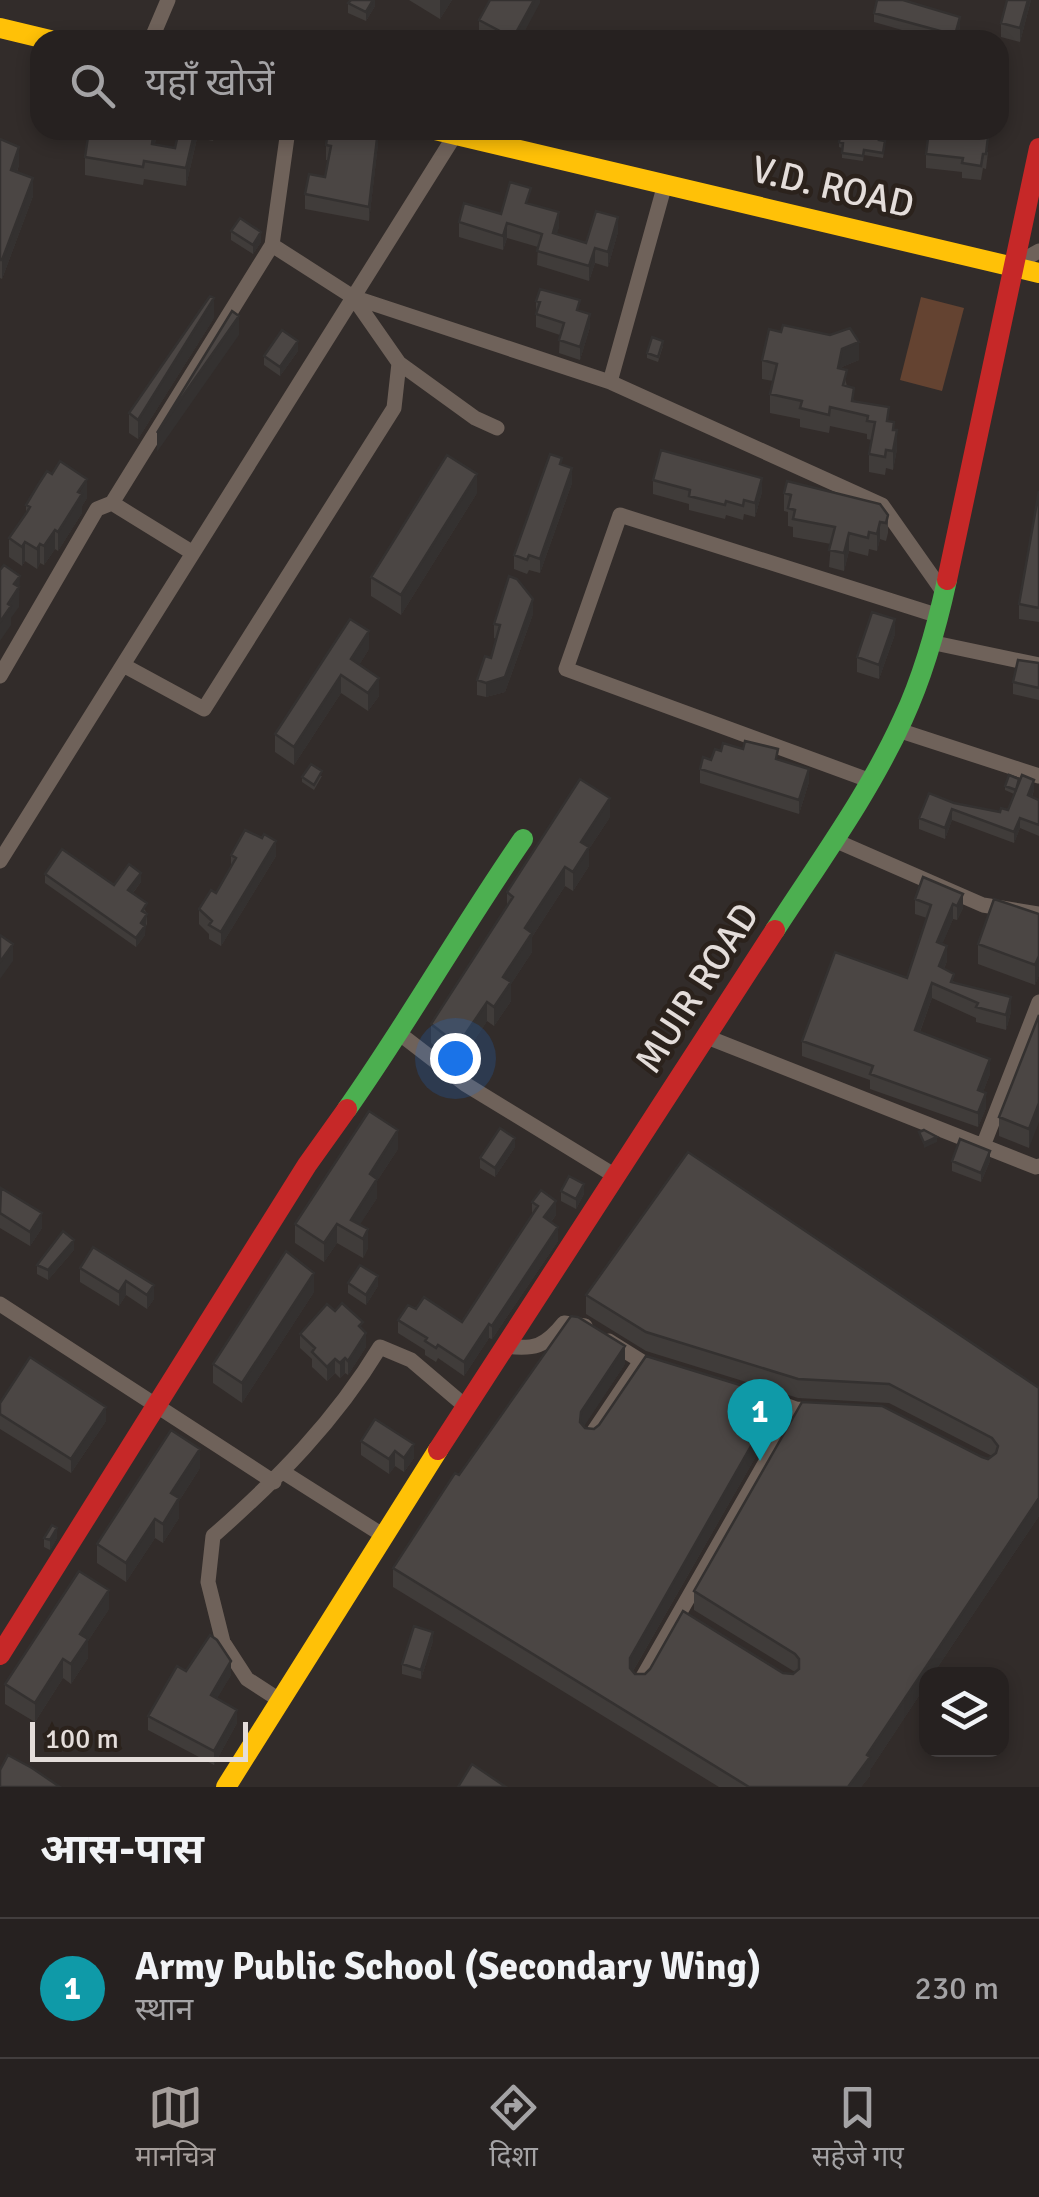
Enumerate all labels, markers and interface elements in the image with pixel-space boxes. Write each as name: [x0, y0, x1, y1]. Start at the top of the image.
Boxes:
search box: [30, 30, 1009, 140]
icon: search: [65, 58, 120, 113]
text: यहाँ खोजें: [145, 59, 275, 106]
street label: V.D. ROAD: [747, 146, 919, 228]
street label: MUIR ROAD: [625, 894, 769, 1082]
your location: [430, 1033, 481, 1084]
pin: 1: [728, 1378, 792, 1461]
map controls: [919, 1667, 1009, 1757]
button: layers: [919, 1667, 1009, 1757]
scale bar: [30, 1717, 248, 1762]
text: 100 m: [45, 1722, 119, 1756]
text: आस-पास: [40, 1824, 204, 1875]
text: Army Public School (Secondary Wing): [135, 1943, 761, 1990]
text: 1: [64, 1969, 81, 2008]
text: 230 m: [915, 1969, 999, 2008]
text: स्थान: [135, 1990, 193, 2029]
tab: मानचित्र: [135, 2080, 215, 2177]
tab: दिशा: [486, 2080, 541, 2177]
tab: सहेजे गए: [812, 2080, 904, 2177]

